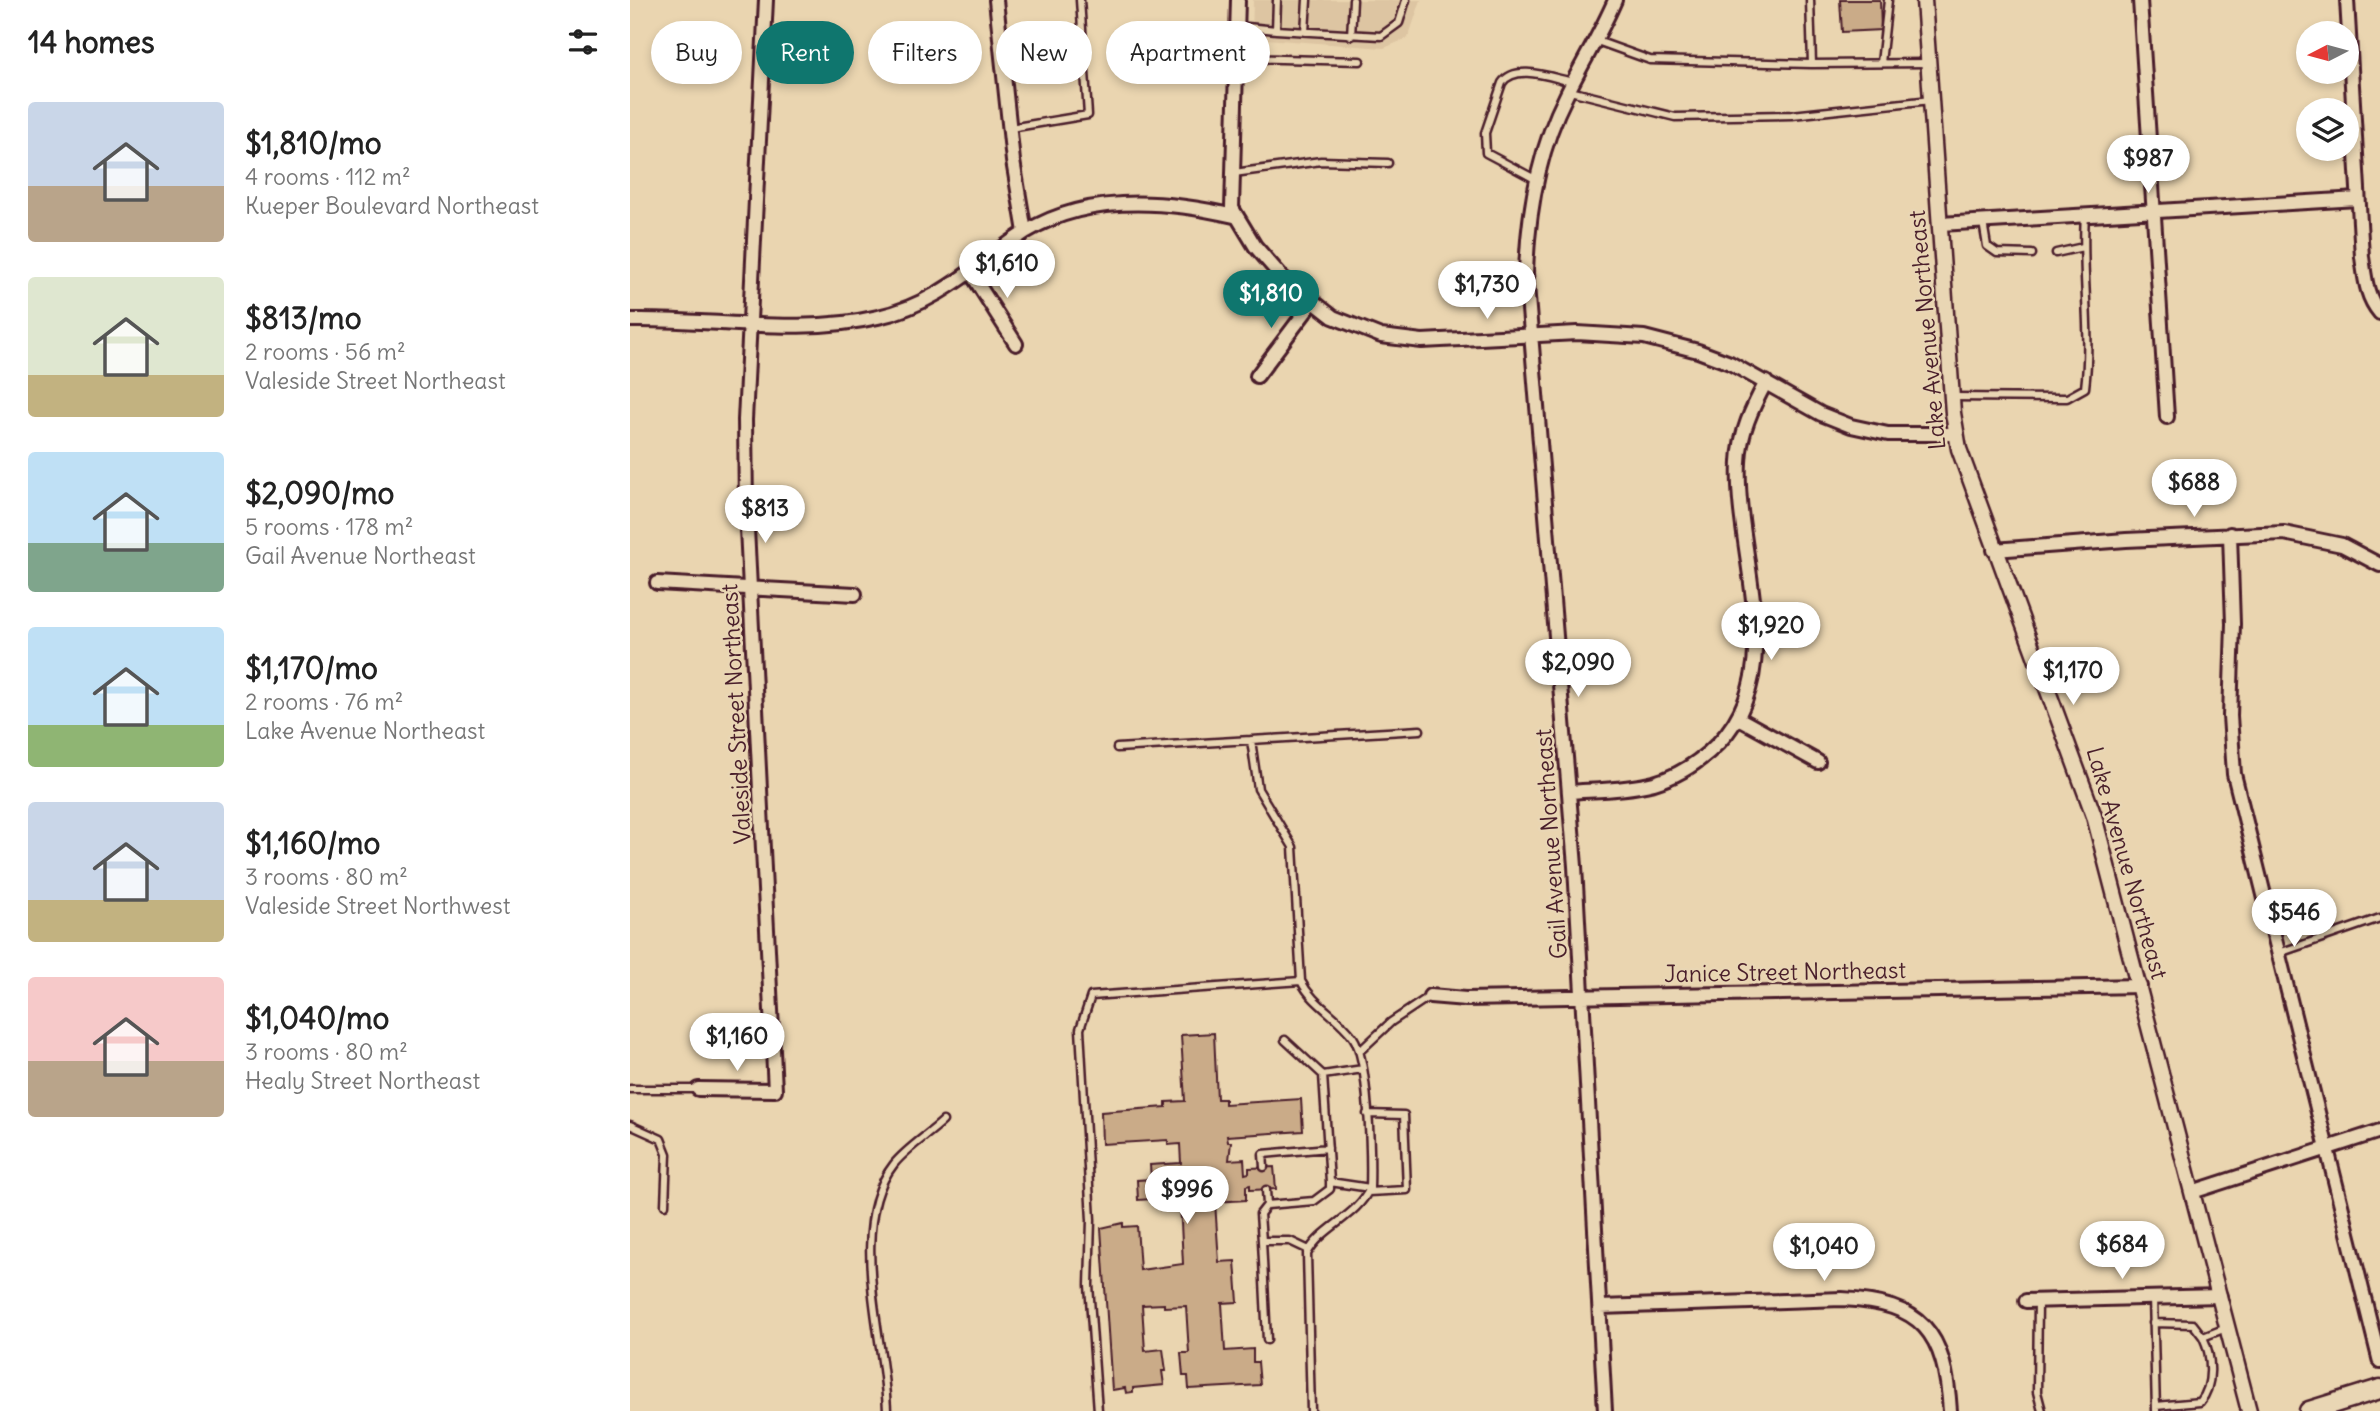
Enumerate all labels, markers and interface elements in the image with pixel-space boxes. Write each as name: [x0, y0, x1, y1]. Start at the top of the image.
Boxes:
chip: Buy: [651, 21, 742, 84]
chip: Rent: [756, 21, 854, 84]
chip: Filters: [868, 21, 982, 84]
chip: New: [996, 21, 1092, 84]
chip: Apartment: [1106, 21, 1270, 84]
north arrow: [2296, 21, 2359, 84]
map controls: [2296, 21, 2359, 161]
text: 14 homes: [28, 23, 155, 61]
icon: filters: [564, 23, 602, 61]
button: layers: [2296, 98, 2359, 161]
text: $1,810/mo: [245, 124, 382, 162]
icon: home: [84, 130, 168, 214]
pin: $987: [2107, 136, 2189, 195]
text: $987: [2123, 143, 2173, 172]
text: 4 rooms · 112 m²: [245, 162, 411, 191]
text: Kueper Boulevard Northeast: [245, 191, 539, 220]
street label: Lake Avenue Northeast: [1902, 209, 1951, 451]
pin: $1,610: [950, 240, 1064, 300]
text: $1,610: [975, 248, 1039, 277]
pin: $1,730: [1430, 262, 1544, 321]
text: $1,730: [1454, 269, 1520, 298]
pin: $1,810: [1214, 270, 1328, 330]
text: $1,810: [1239, 278, 1303, 307]
text: $813/mo: [245, 299, 362, 337]
icon: home: [84, 305, 168, 389]
text: 2 rooms · 56 m²: [245, 337, 406, 366]
text: Valeside Street Northeast: [245, 366, 506, 395]
pin: $688: [2153, 460, 2235, 519]
text: $688: [2168, 467, 2220, 496]
text: $2,090/mo: [245, 474, 394, 512]
icon: home: [84, 480, 168, 564]
pin: $813: [724, 486, 806, 545]
text: $813: [741, 493, 789, 522]
text: 5 rooms · 178 m²: [245, 512, 413, 541]
text: Gail Avenue Northeast: [245, 541, 476, 570]
street label: Valeside Street Northeast: [714, 583, 757, 845]
pin: $1,920: [1714, 602, 1828, 662]
text: $1,920: [1737, 610, 1805, 639]
pin: $2,090: [1521, 640, 1635, 699]
text: $2,090: [1541, 647, 1615, 676]
pin: $1,170: [2016, 648, 2130, 707]
text: $1,170/mo: [245, 649, 378, 687]
icon: home: [84, 655, 168, 739]
text: $1,170: [2043, 655, 2103, 684]
text: 2 rooms · 76 m²: [245, 687, 403, 716]
text: Lake Avenue Northeast: [245, 716, 485, 745]
street label: Gail Avenue Northeast: [1528, 728, 1573, 960]
street label: Lake Avenue Northeast: [2080, 743, 2175, 983]
text: $1,160/mo: [245, 824, 380, 862]
icon: home: [84, 830, 168, 914]
text: 3 rooms · 80 m²: [245, 862, 408, 891]
pin: $546: [2253, 890, 2335, 949]
text: Valeside Street Northwest: [245, 891, 510, 920]
text: $546: [2268, 897, 2320, 926]
street label: Janice Street Northeast: [1664, 955, 1906, 988]
text: $1,040/mo: [245, 999, 389, 1037]
icon: home: [84, 1005, 168, 1089]
pin: $1,160: [680, 1014, 794, 1073]
text: $1,160: [706, 1021, 768, 1050]
text: 3 rooms · 80 m²: [245, 1037, 408, 1066]
text: Healy Street Northeast: [245, 1066, 480, 1095]
pin: $996: [1146, 1166, 1228, 1226]
text: $996: [1161, 1174, 1213, 1203]
pin: $684: [2081, 1222, 2163, 1281]
pin: $1,040: [1767, 1224, 1881, 1283]
text: $684: [2096, 1229, 2148, 1258]
text: $1,040: [1789, 1231, 1859, 1260]

